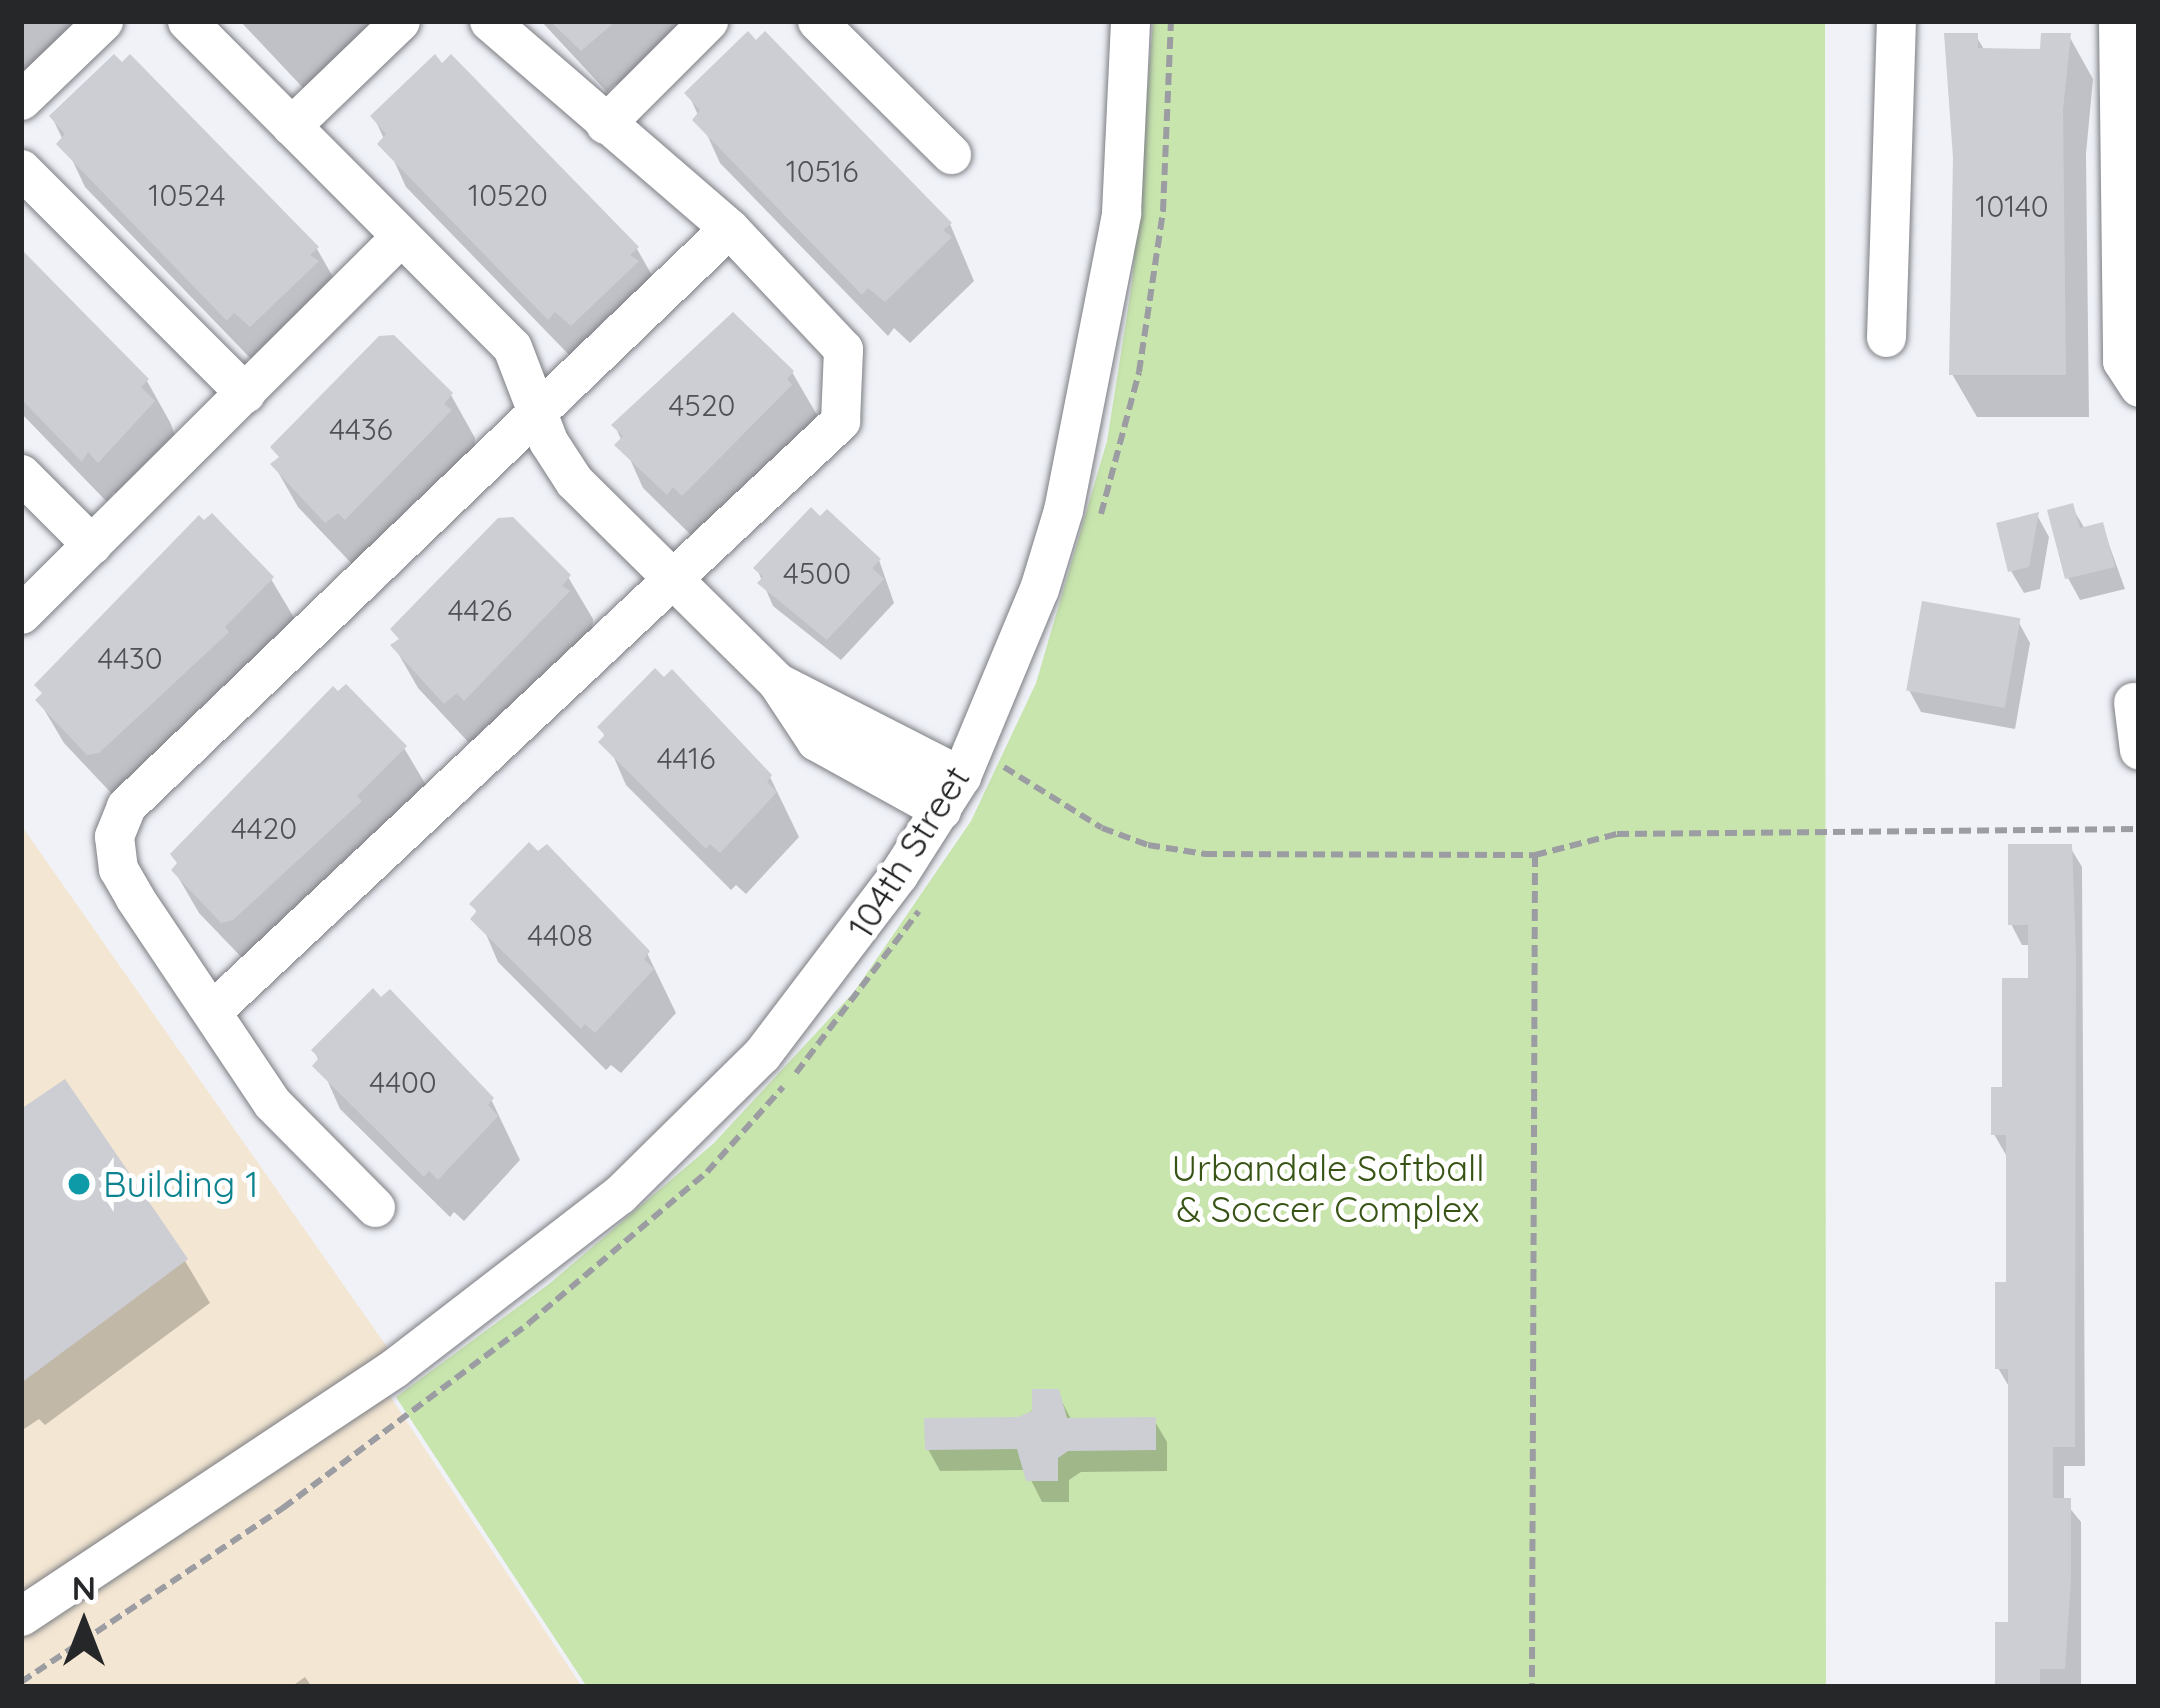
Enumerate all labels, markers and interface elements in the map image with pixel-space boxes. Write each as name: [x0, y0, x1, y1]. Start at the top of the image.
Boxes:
house number: 10516: [786, 153, 858, 189]
house number: 10524: [148, 177, 226, 213]
house number: 10520: [468, 177, 548, 213]
house number: 10140: [1975, 188, 2049, 224]
house number: 4520: [669, 387, 735, 423]
house number: 4436: [329, 411, 393, 447]
house number: 4500: [783, 555, 851, 591]
house number: 4426: [448, 592, 512, 628]
house number: 4430: [97, 640, 163, 676]
house number: 4416: [657, 740, 715, 776]
street label: 104th Street: [838, 758, 978, 946]
house number: 4420: [231, 810, 297, 846]
house number: 4408: [527, 917, 593, 953]
house number: 4400: [369, 1064, 437, 1100]
park label: Urbandale Softball & Soccer Complex: [1171, 1145, 1485, 1230]
place label: Building 1: [103, 1162, 258, 1206]
marker: Building 1: [66, 1171, 92, 1197]
north arrow: [24, 1564, 144, 1684]
text: N: [72, 1567, 96, 1608]

